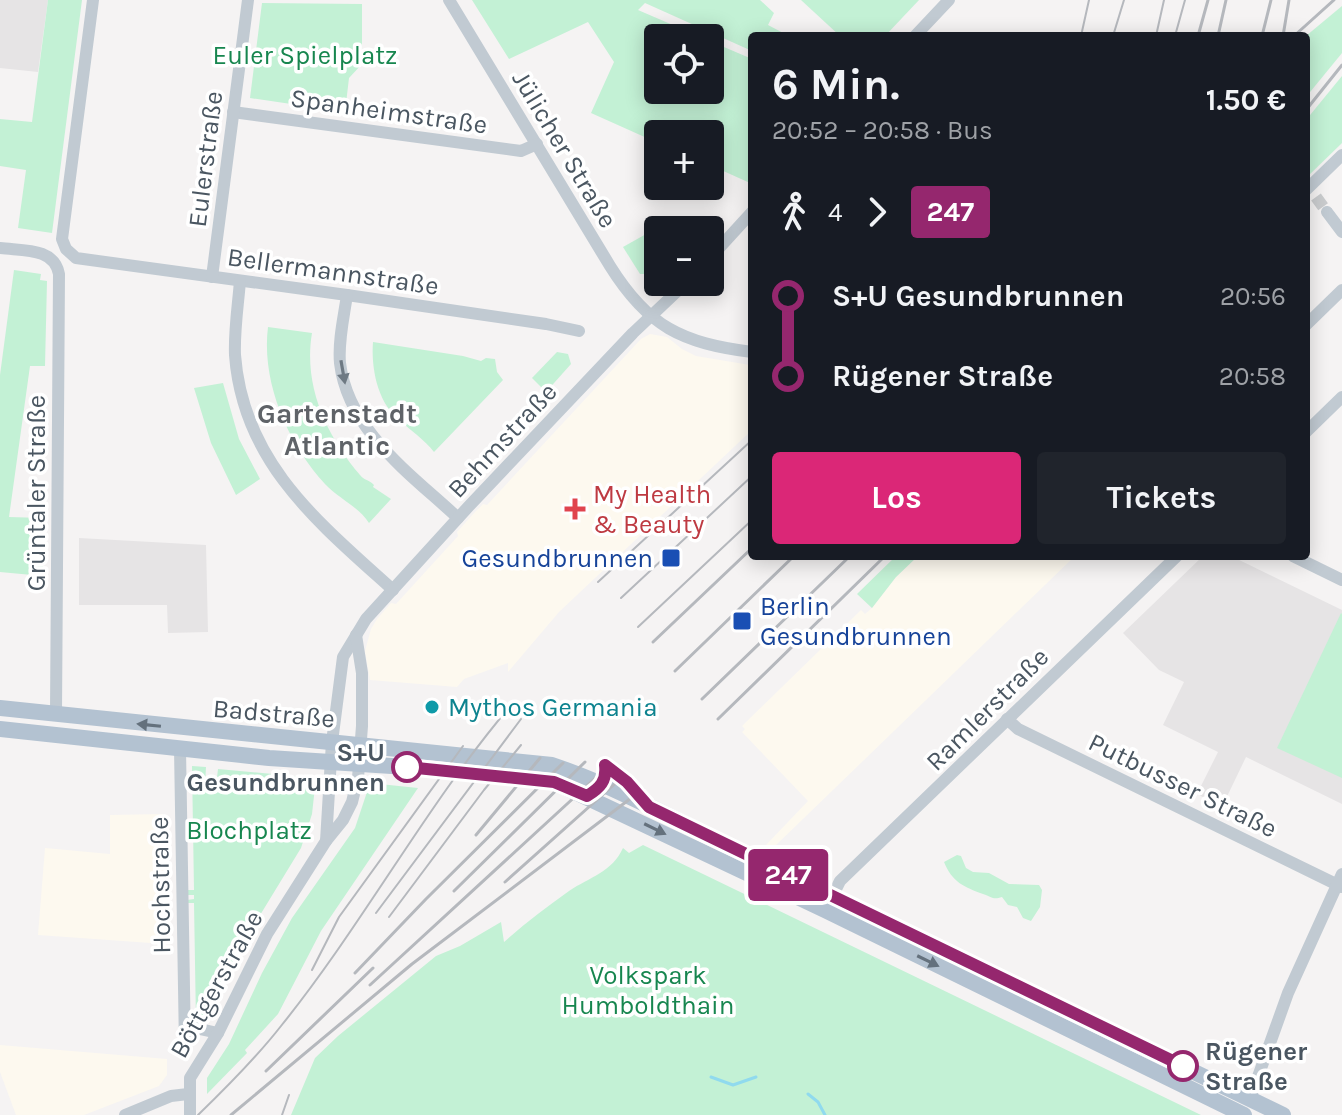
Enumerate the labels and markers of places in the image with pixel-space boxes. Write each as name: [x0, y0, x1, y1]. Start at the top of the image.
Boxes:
place label: My Health & Beauty: [593, 479, 711, 540]
marker: My Health & Beauty: [564, 498, 586, 520]
place label: Gesundbrunnen: [461, 543, 653, 574]
marker: Gesundbrunnen: [660, 547, 682, 569]
place label: Berlin Gesundbrunnen: [760, 591, 952, 652]
marker: Berlin Gesundbrunnen: [731, 610, 753, 632]
place label: Mythos Germania: [448, 692, 658, 723]
marker: Mythos Germania: [423, 698, 441, 716]
place label: S+U Gesundbrunnen: [187, 737, 385, 798]
marker: S+U Gesundbrunnen: [392, 752, 422, 782]
place label: Rügener Straße: [1205, 1036, 1308, 1097]
marker: Rügener Straße: [1168, 1051, 1198, 1081]

